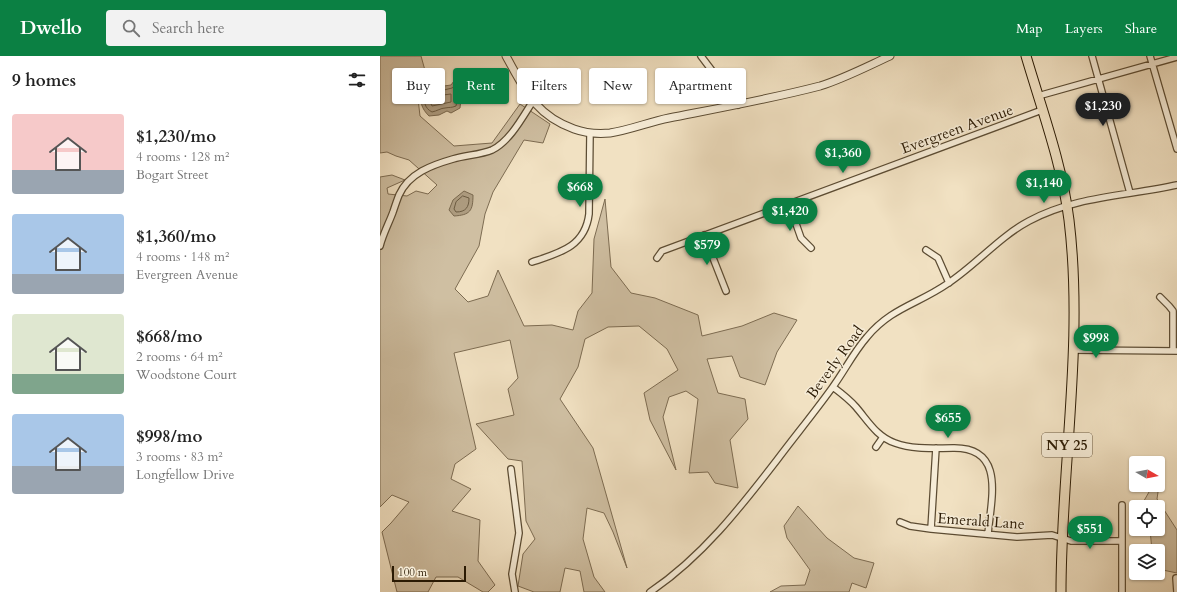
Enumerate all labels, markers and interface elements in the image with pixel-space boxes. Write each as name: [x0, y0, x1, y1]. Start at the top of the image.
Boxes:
search box: [106, 10, 386, 46]
text: Dwello: [20, 15, 82, 41]
icon: search: [120, 17, 142, 39]
text: Search here: [152, 18, 225, 38]
text: Map: [1016, 19, 1043, 38]
text: Layers: [1065, 19, 1103, 38]
text: Share: [1125, 19, 1157, 38]
chip: Buy: [392, 68, 445, 104]
chip: Rent: [453, 68, 509, 104]
chip: Filters: [517, 68, 581, 104]
chip: New: [589, 68, 647, 104]
chip: Apartment: [655, 68, 746, 104]
text: 9 homes: [12, 69, 76, 92]
icon: filters: [346, 69, 368, 91]
pin: $1,230: [1070, 93, 1136, 127]
text: $1,230: [1084, 97, 1122, 115]
street label: Evergreen Avenue: [898, 99, 1016, 159]
text: $1,230/mo: [136, 125, 216, 148]
icon: home: [44, 130, 92, 178]
pin: $1,360: [810, 140, 876, 174]
text: $1,360: [824, 144, 862, 162]
text: 4 rooms · 128 m²: [136, 148, 229, 166]
text: Bogart Street: [136, 166, 208, 184]
pin: $1,140: [1011, 170, 1077, 204]
pin: $668: [556, 174, 604, 208]
text: $1,140: [1025, 174, 1063, 192]
text: $668: [567, 178, 593, 196]
pin: $1,420: [757, 198, 823, 232]
text: $1,420: [771, 202, 809, 220]
text: $1,360/mo: [136, 225, 216, 248]
icon: home: [44, 230, 92, 278]
pin: $579: [683, 232, 731, 266]
text: $579: [694, 236, 720, 254]
text: 4 rooms · 148 m²: [136, 248, 229, 266]
text: Evergreen Avenue: [136, 266, 238, 284]
street label: Beverly Road: [802, 321, 868, 403]
text: $668/mo: [136, 325, 202, 348]
pin: $998: [1072, 325, 1120, 359]
text: $998: [1083, 329, 1109, 347]
icon: home: [44, 330, 92, 378]
text: 2 rooms · 64 m²: [136, 348, 223, 366]
text: Woodstone Court: [136, 366, 237, 384]
pin: $655: [924, 405, 972, 439]
text: $655: [935, 409, 961, 427]
text: $998/mo: [136, 425, 202, 448]
icon: home: [44, 430, 92, 478]
road number: NY 25: [1042, 433, 1092, 457]
text: 3 rooms · 83 m²: [136, 448, 223, 466]
north arrow: [1129, 456, 1165, 492]
map controls: [1129, 456, 1165, 580]
text: Longfellow Drive: [136, 466, 234, 484]
button: locate: [1129, 500, 1165, 536]
street label: Emerald Lane: [937, 508, 1025, 534]
pin: $551: [1066, 516, 1114, 550]
text: $551: [1077, 520, 1103, 538]
button: layers: [1129, 544, 1165, 580]
scale bar: [392, 564, 466, 583]
text: 100 m: [398, 565, 427, 580]

